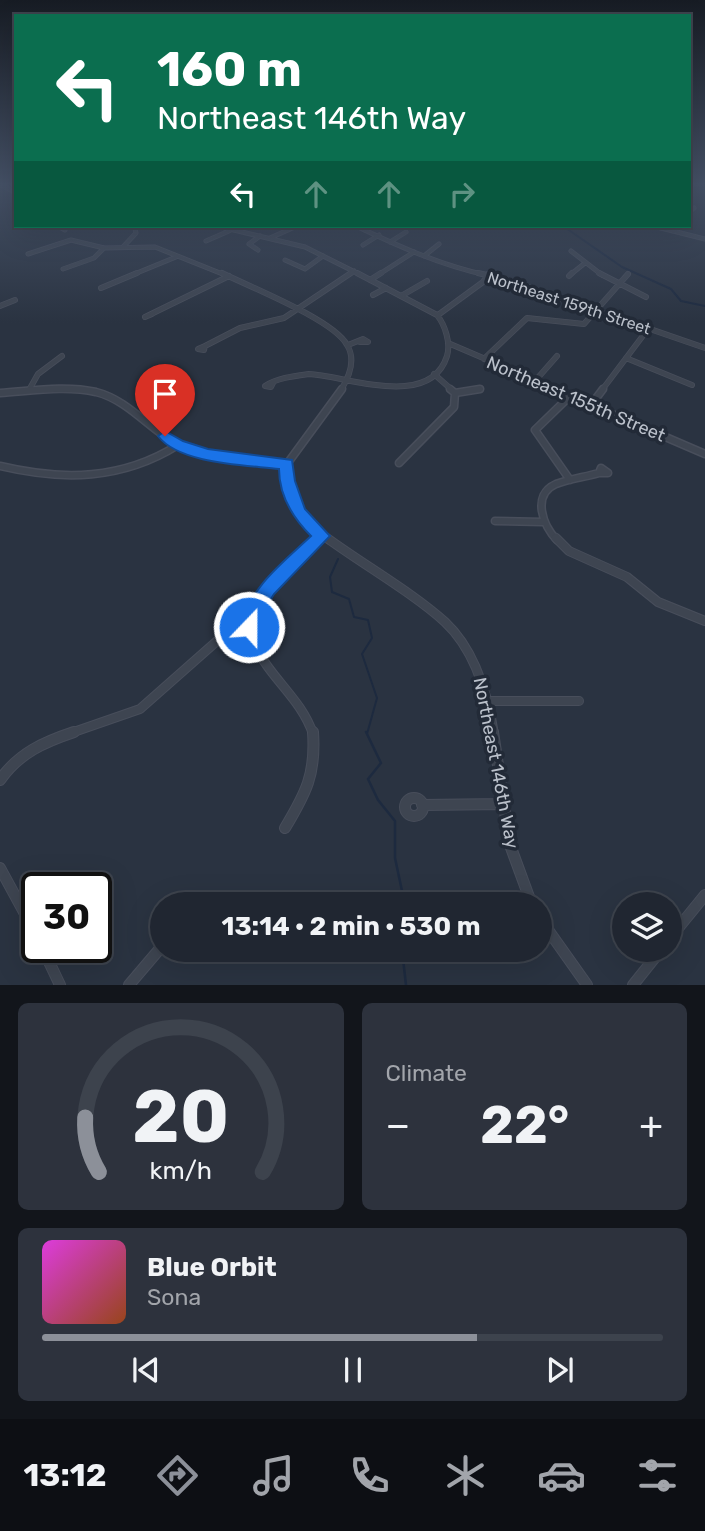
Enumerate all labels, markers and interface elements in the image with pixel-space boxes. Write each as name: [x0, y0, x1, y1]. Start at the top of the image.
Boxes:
text: 160 m: [157, 40, 302, 98]
icon: left: [42, 42, 133, 133]
text: Northeast 146th Way: [157, 99, 466, 137]
icon: left: [224, 175, 262, 213]
icon: ahead: [297, 175, 335, 213]
icon: ahead: [370, 175, 408, 213]
icon: right: [443, 175, 481, 213]
street label: Northeast 159th Street: [485, 268, 653, 338]
street label: Northeast 155th Street: [483, 351, 669, 447]
pin: [135, 364, 195, 436]
icon: arrive: [146, 375, 184, 413]
position arrow: [212, 590, 286, 664]
street label: Northeast 146th Way: [469, 676, 523, 850]
speed limit sign: 30: [21, 872, 112, 963]
map controls: [612, 892, 682, 962]
button: layers: [612, 892, 682, 962]
text: 13:14 · 2 min · 530 m: [221, 911, 481, 942]
text: Climate: [386, 1059, 467, 1087]
text: 20: [132, 1075, 229, 1161]
text: 22°: [480, 1094, 569, 1156]
text: −: [386, 1102, 410, 1148]
text: +: [639, 1102, 663, 1148]
text: km/h: [150, 1156, 212, 1185]
text: Blue Orbit: [147, 1252, 277, 1283]
text: Sona: [147, 1283, 201, 1311]
icon: previous: [127, 1351, 165, 1389]
icon: pause: [334, 1351, 372, 1389]
icon: next: [541, 1351, 579, 1389]
icon: directions: [153, 1451, 202, 1500]
icon: music: [249, 1451, 298, 1500]
icon: phone: [345, 1451, 394, 1500]
icon: climate: [441, 1451, 490, 1500]
icon: car: [537, 1451, 586, 1500]
icon: filters: [633, 1451, 682, 1500]
text: 13:12: [23, 1456, 106, 1494]

